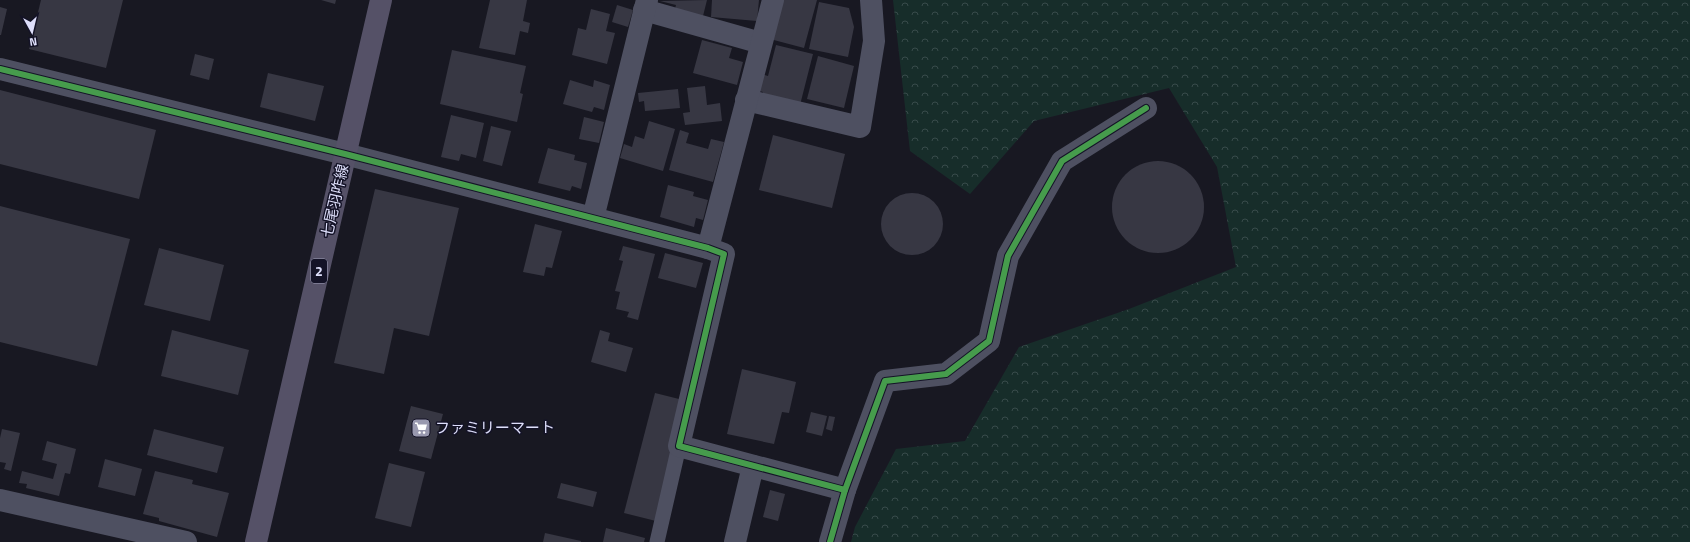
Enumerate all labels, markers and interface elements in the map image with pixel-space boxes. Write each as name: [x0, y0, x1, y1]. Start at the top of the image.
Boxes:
north arrow: [12, 12, 52, 52]
text: N: [29, 33, 38, 50]
street label: 七尾羽咋線: [315, 162, 354, 240]
road number: 2: [311, 259, 327, 283]
place label: ファミリーマート: [435, 416, 555, 439]
supermarket icon: ファミリーマート: [410, 417, 432, 439]

